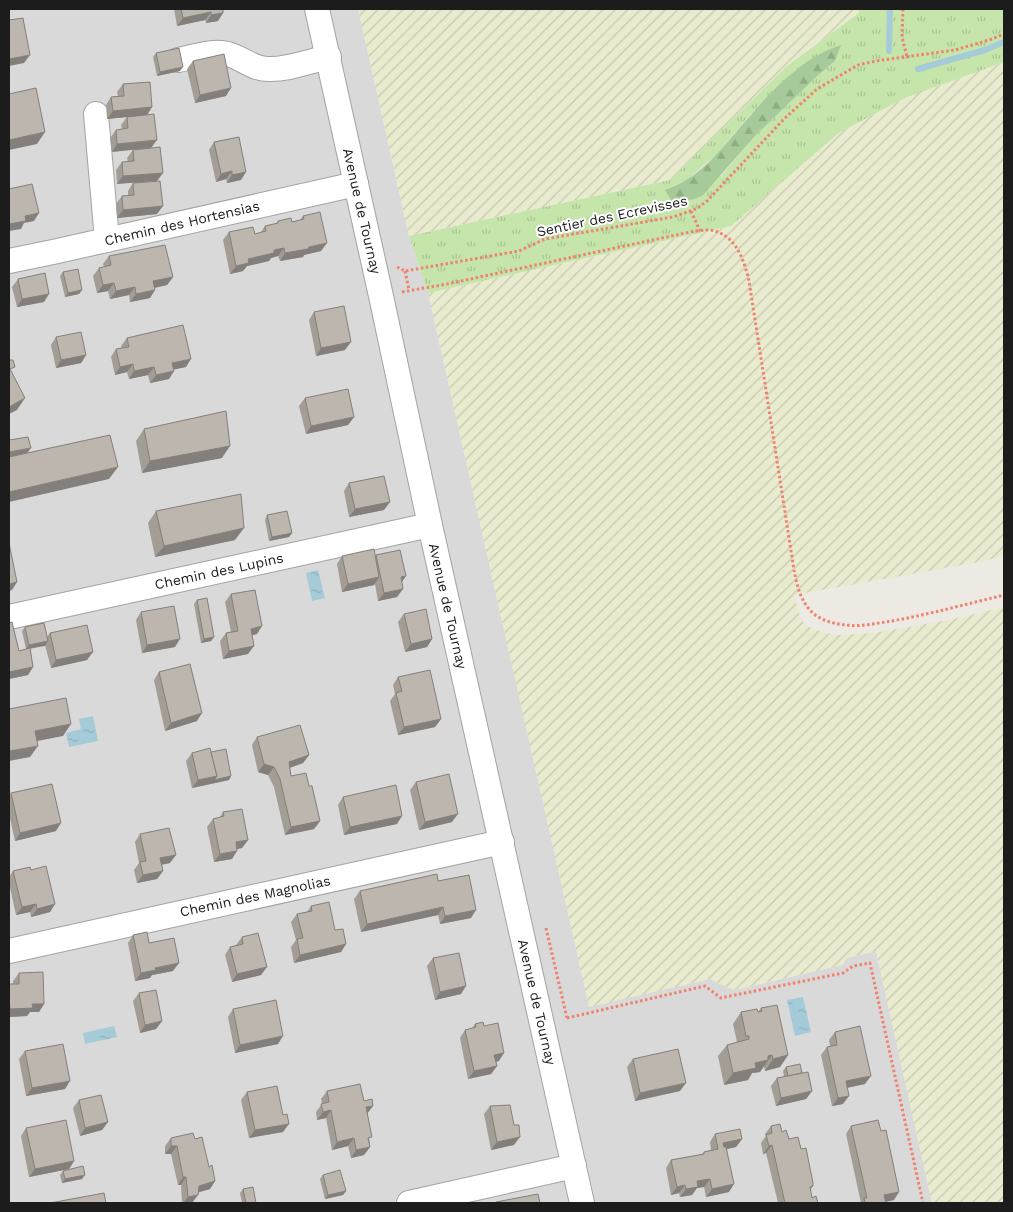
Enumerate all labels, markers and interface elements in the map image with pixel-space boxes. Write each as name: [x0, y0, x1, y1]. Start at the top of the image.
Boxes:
street label: Avenue de Tournay: [340, 147, 384, 276]
street label: Sentier des Ecrevisses: [535, 192, 689, 240]
street label: Chemin des Hortensias: [103, 197, 261, 249]
street label: Avenue de Tournay: [426, 542, 470, 671]
street label: Chemin des Lupins: [153, 550, 285, 592]
street label: Chemin des Magnolias: [178, 872, 332, 920]
street label: Avenue de Tournay: [515, 938, 559, 1067]

